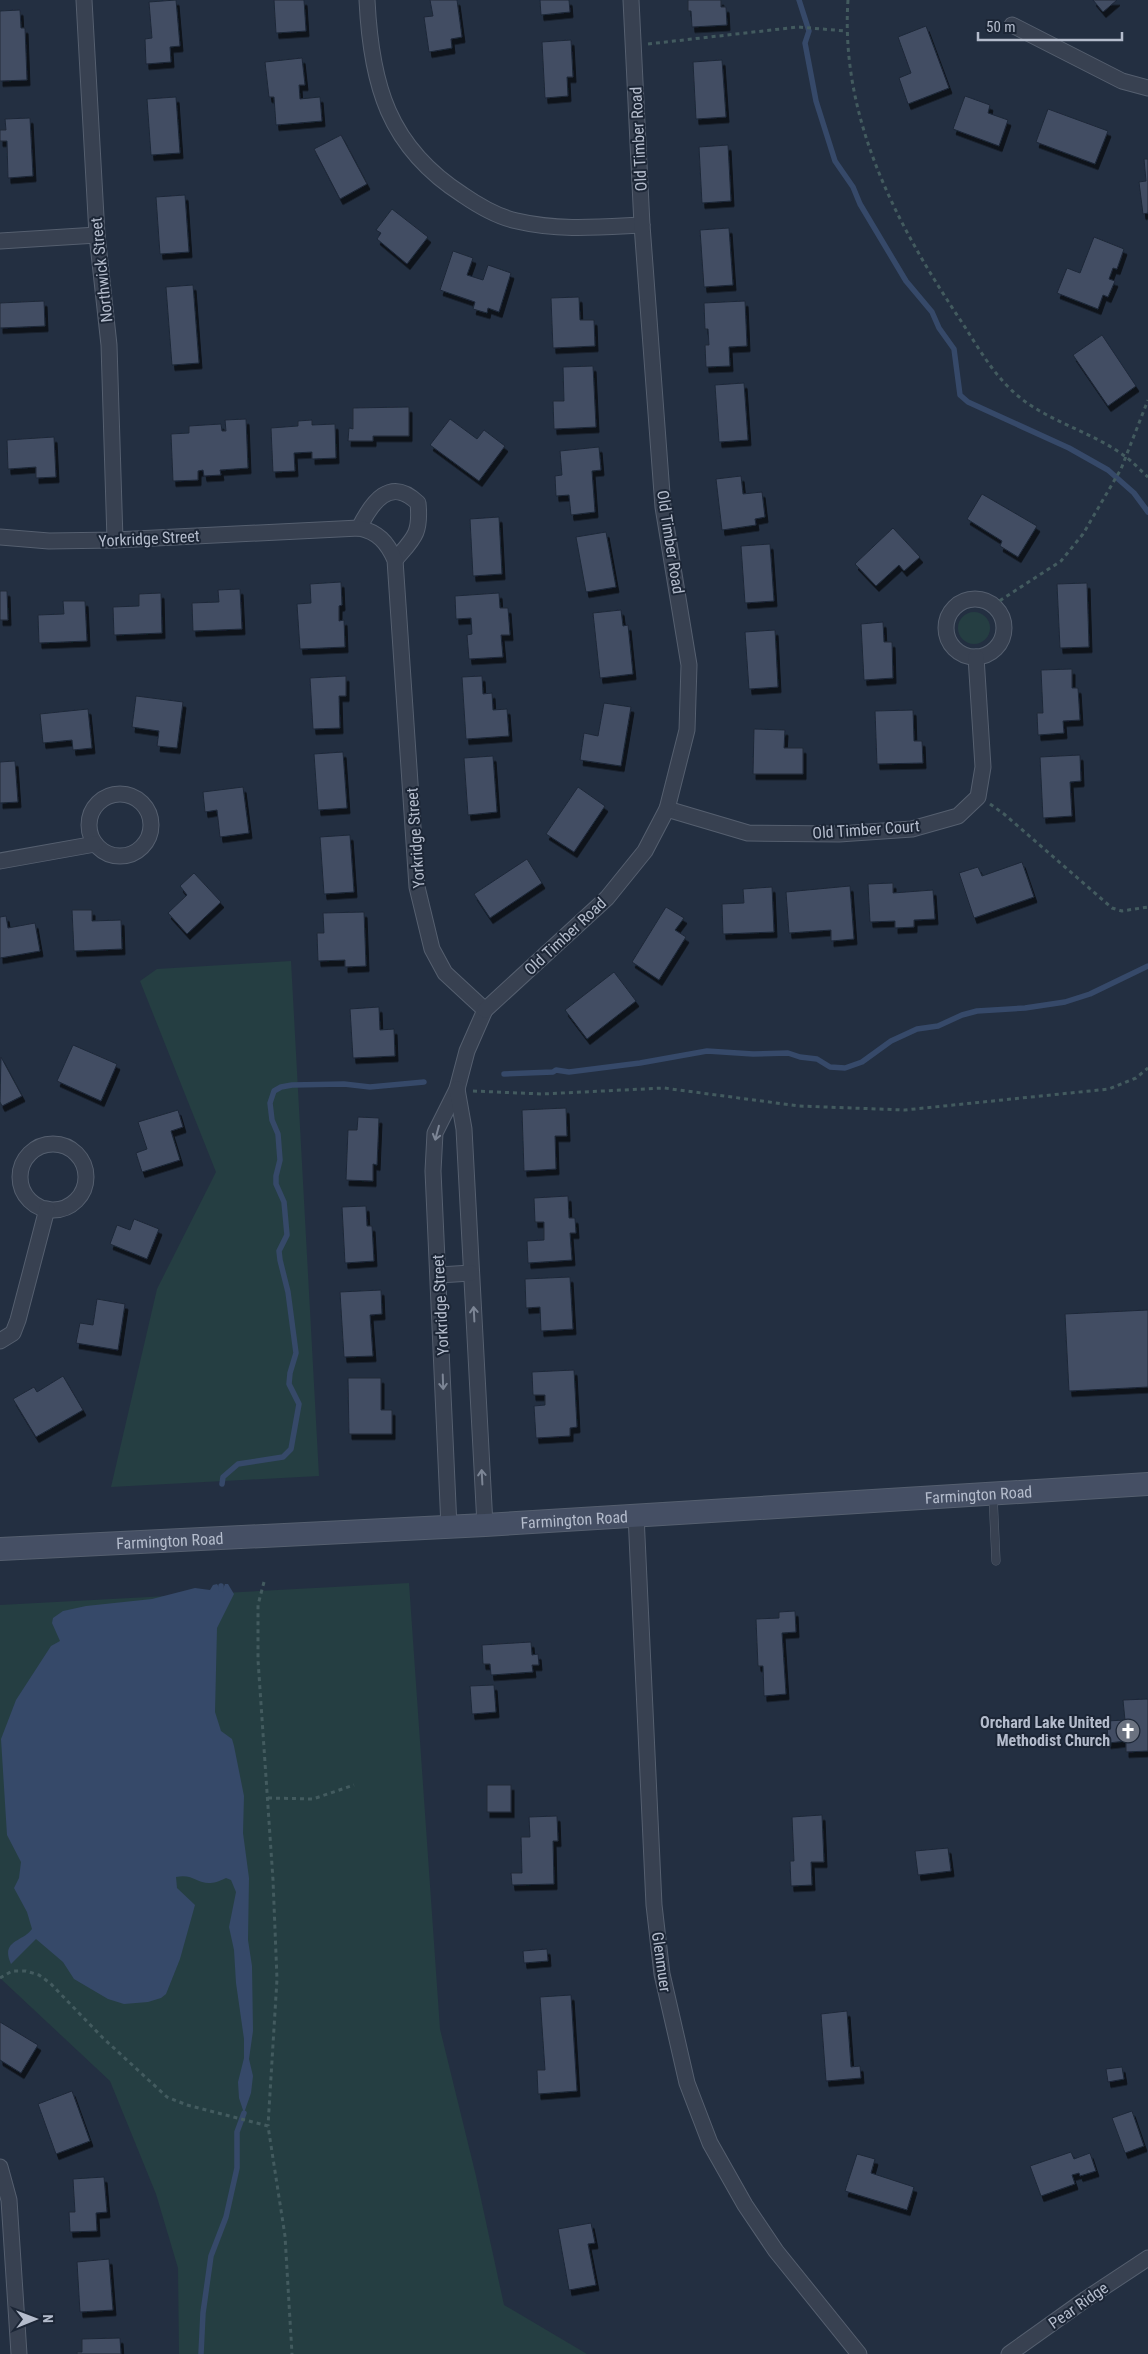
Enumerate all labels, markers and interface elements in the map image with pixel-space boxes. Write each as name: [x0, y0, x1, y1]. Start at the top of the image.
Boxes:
scale bar: [978, 10, 1122, 42]
text: 50 m: [986, 18, 1016, 36]
street label: Old Timber Road: [626, 86, 651, 192]
street label: Northwick Street: [87, 216, 116, 323]
street label: Old Timber Road: [653, 489, 688, 595]
street label: Yorkridge Street: [98, 526, 200, 551]
street label: Yorkridge Street: [402, 787, 428, 889]
street label: Old Timber Court: [812, 816, 921, 843]
street label: Old Timber Road: [521, 894, 610, 979]
one-way arrow: [432, 1125, 441, 1141]
street label: Yorkridge Street: [428, 1254, 453, 1356]
one-way arrow: [469, 1306, 478, 1322]
one-way arrow: [439, 1374, 448, 1390]
one-way arrow: [477, 1469, 486, 1485]
street label: Farmington Road: [924, 1482, 1033, 1508]
street label: Farmington Road: [520, 1507, 629, 1533]
street label: Farmington Road: [116, 1529, 224, 1553]
place label: Orchard Lake United Methodist Church: [980, 1713, 1110, 1750]
church icon: Orchard Lake United Methodist Church: [1115, 1718, 1141, 1744]
street label: Glenmuer: [648, 1931, 675, 1993]
street label: Pear Ridge: [1045, 2278, 1112, 2333]
north arrow: [10, 2294, 60, 2344]
text: N: [40, 2314, 56, 2323]

